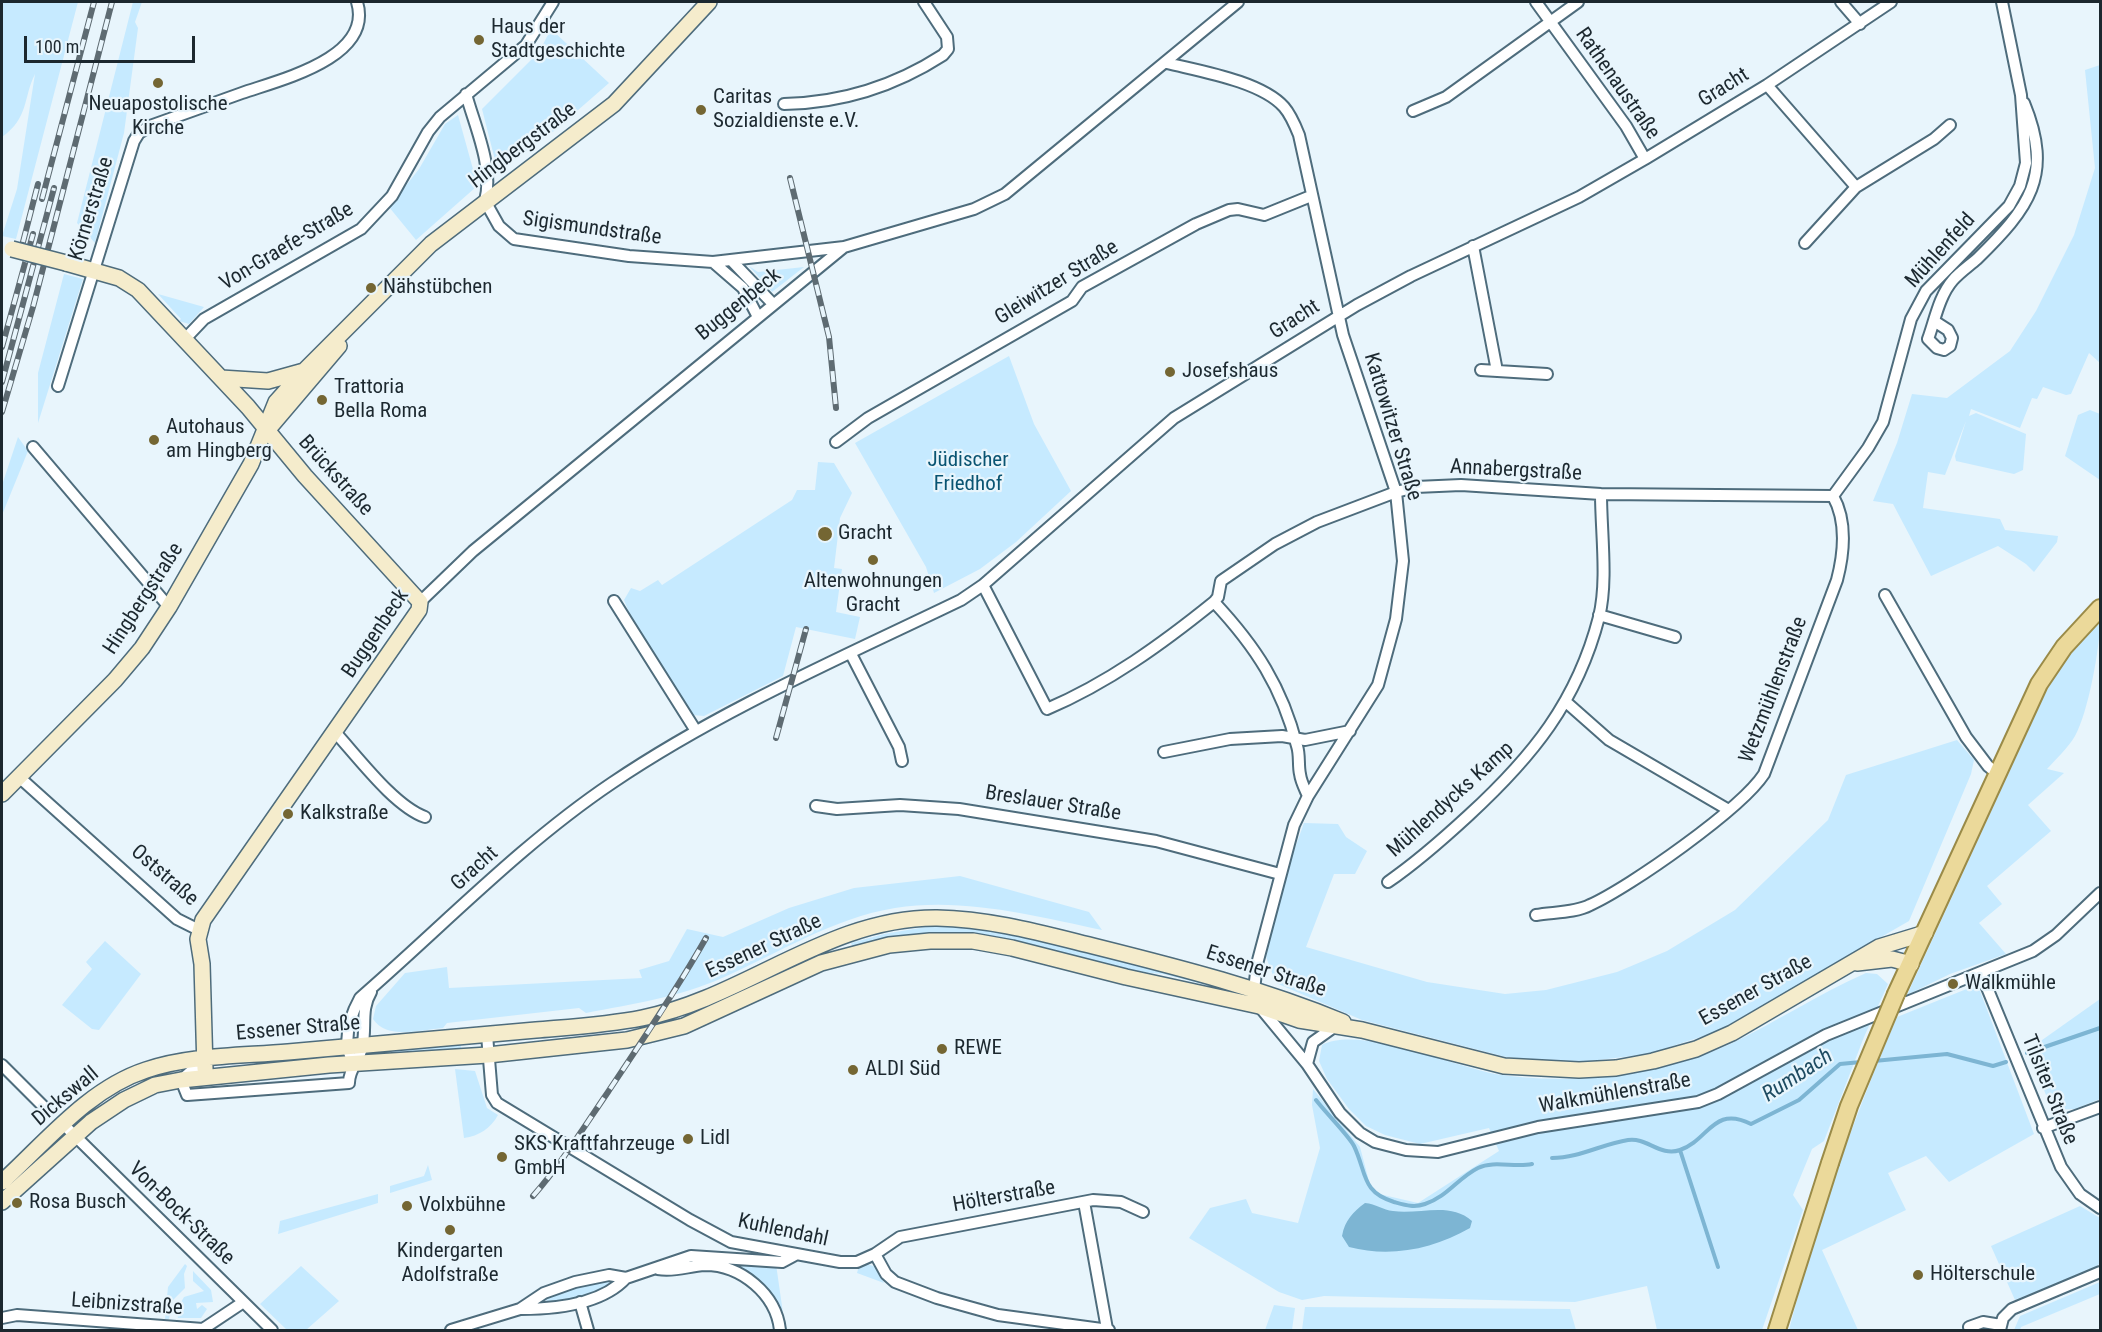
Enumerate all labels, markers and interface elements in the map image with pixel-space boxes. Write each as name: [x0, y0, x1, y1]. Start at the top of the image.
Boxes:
place label: Haus der Stadtgeschichte: [491, 15, 625, 65]
street label: Rathenaustraße: [1569, 23, 1665, 145]
scale bar: [27, 24, 198, 62]
marker: Haus der Stadtgeschichte: [472, 33, 486, 47]
text: 100 m: [35, 36, 79, 57]
street label: Gracht: [1694, 63, 1754, 113]
marker: Neuapostolische Kirche: [151, 76, 165, 90]
place label: Caritas Sozialdienste e.V.: [713, 85, 859, 135]
place label: Neuapostolische Kirche: [89, 92, 227, 142]
street label: Hingbergstraße: [464, 97, 582, 195]
marker: Caritas Sozialdienste e.V.: [694, 103, 708, 117]
street label: Körnerstraße: [64, 154, 120, 264]
street label: Von-Graefe-Straße: [216, 197, 358, 297]
street label: Sigismundstraße: [521, 207, 663, 251]
street label: Mühlenfeld: [1901, 208, 1981, 294]
street label: Gleiwitzer Straße: [991, 235, 1123, 331]
street label: Buggenbeck: [692, 263, 786, 347]
place label: Nähstübchen: [383, 275, 492, 301]
marker: Nähstübchen: [364, 281, 378, 295]
street label: Gracht: [1265, 295, 1325, 345]
street label: Kattowitzer Straße: [1358, 350, 1426, 504]
place label: Josefshaus: [1182, 359, 1278, 385]
marker: Josefshaus: [1163, 365, 1177, 379]
place label: Trattoria Bella Roma: [334, 375, 427, 425]
marker: Trattoria Bella Roma: [315, 393, 329, 407]
place label: Autohaus am Hingberg: [166, 415, 272, 465]
street label: Brückstraße: [292, 430, 378, 522]
marker: Autohaus am Hingberg: [147, 433, 161, 447]
park label: Jüdischer Friedhof: [927, 448, 1009, 498]
street label: Annabergstraße: [1449, 455, 1583, 487]
place label: Gracht: [838, 521, 893, 547]
marker: Gracht: [816, 525, 834, 543]
street label: Hingbergstraße: [99, 539, 189, 659]
marker: Altenwohnungen Gracht: [866, 553, 880, 567]
place label: Altenwohnungen Gracht: [804, 569, 942, 619]
street label: Buggenbeck: [337, 585, 415, 683]
street label: Wetzmühlenstraße: [1735, 613, 1813, 767]
street label: Mühlendycks Kamp: [1383, 737, 1519, 863]
street label: Breslauer Straße: [983, 781, 1123, 827]
place label: Kalkstraße: [300, 801, 388, 827]
marker: Kalkstraße: [281, 807, 295, 821]
street label: Oststraße: [125, 840, 203, 912]
street label: Gracht: [446, 841, 504, 897]
street label: Essener Straße: [702, 909, 826, 985]
street label: Essener Straße: [1203, 941, 1329, 1003]
street label: Essener Straße: [1695, 950, 1817, 1032]
place label: Walkmühle: [1965, 971, 2056, 997]
marker: Walkmühle: [1946, 977, 1960, 991]
street label: Essener Straße: [235, 1011, 361, 1047]
street label: Tilsiter Straße: [2016, 1031, 2082, 1149]
place label: REWE: [954, 1036, 1002, 1062]
marker: REWE: [935, 1042, 949, 1056]
water label: Rumbach: [1758, 1044, 1838, 1108]
place label: ALDI Süd: [865, 1057, 941, 1083]
street label: Dickswall: [28, 1062, 104, 1132]
marker: ALDI Süd: [846, 1063, 860, 1077]
street label: Walkmühlenstraße: [1537, 1068, 1693, 1120]
place label: Lidl: [700, 1126, 730, 1152]
place label: SKS Kraftfahrzeuge GmbH: [514, 1132, 675, 1182]
marker: Lidl: [681, 1132, 695, 1146]
marker: SKS Kraftfahrzeuge GmbH: [495, 1150, 509, 1164]
street label: Von-Bock-Straße: [123, 1157, 239, 1271]
street label: Hölterstraße: [951, 1176, 1057, 1218]
place label: Rosa Busch: [29, 1190, 126, 1216]
place label: Volxbühne: [419, 1193, 506, 1219]
marker: Rosa Busch: [10, 1196, 24, 1210]
marker: Volxbühne: [400, 1199, 414, 1213]
street label: Kuhlendahl: [735, 1209, 831, 1253]
marker: Kindergarten Adolfstraße: [443, 1223, 457, 1237]
place label: Kindergarten Adolfstraße: [397, 1239, 503, 1289]
place label: Hölterschule: [1930, 1262, 2035, 1288]
marker: Hölterschule: [1911, 1268, 1925, 1282]
street label: Leibnizstraße: [70, 1289, 184, 1321]

